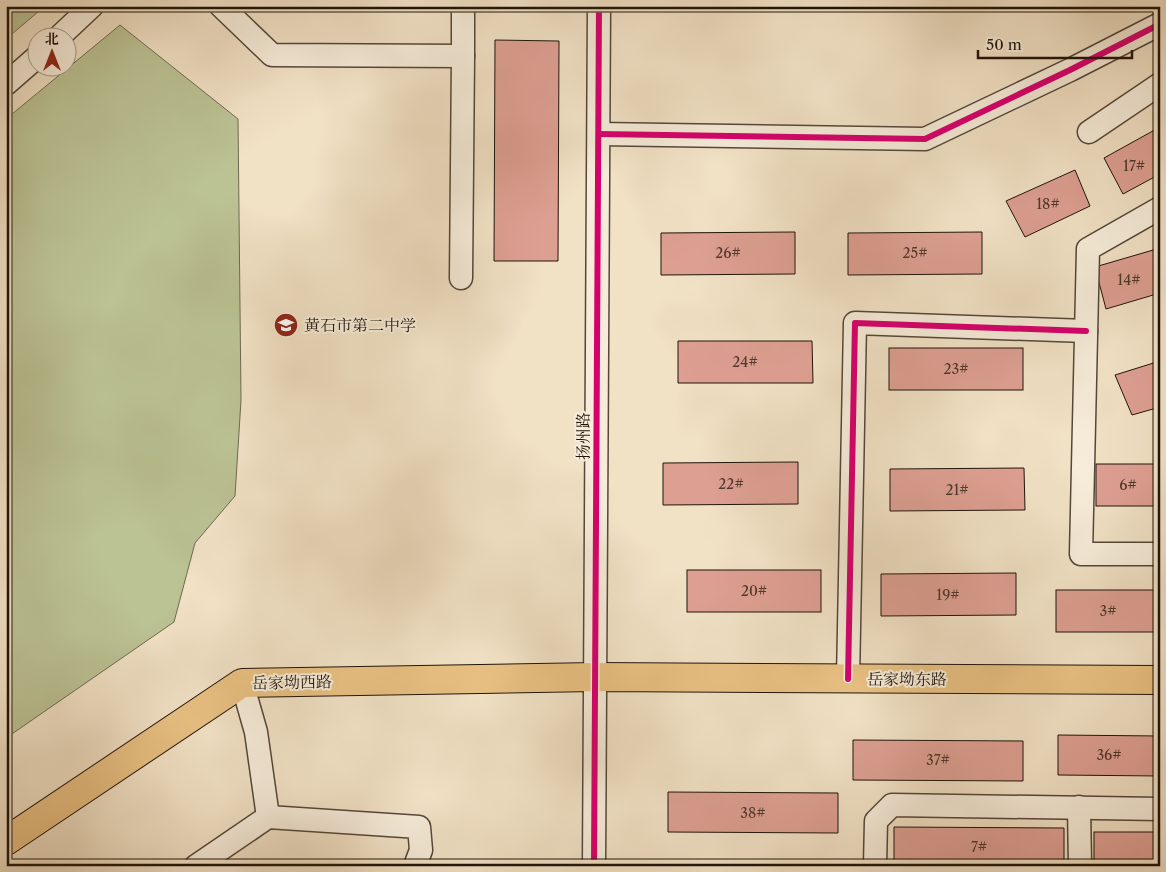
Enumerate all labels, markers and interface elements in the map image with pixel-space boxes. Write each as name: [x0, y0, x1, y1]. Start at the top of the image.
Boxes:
north arrow: [28, 28, 78, 78]
scale bar: [978, 28, 1132, 60]
text: 北: [45, 30, 59, 48]
text: 50 m: [986, 35, 1022, 54]
house number: 17#: [1123, 157, 1145, 175]
house number: 18#: [1036, 195, 1060, 213]
house number: 26#: [715, 244, 741, 262]
house number: 25#: [903, 244, 927, 262]
house number: 14#: [1117, 271, 1141, 289]
school or university icon: 黄石市第二中学: [273, 312, 299, 338]
place label: 黄石市第二中学: [304, 315, 416, 335]
house number: 24#: [732, 353, 758, 371]
house number: 23#: [943, 360, 969, 378]
street label: 扬州路: [573, 412, 593, 460]
house number: 22#: [718, 475, 744, 493]
house number: 6#: [1119, 476, 1137, 494]
house number: 21#: [945, 481, 969, 499]
house number: 20#: [741, 582, 767, 600]
house number: 19#: [936, 586, 960, 604]
house number: 3#: [1099, 602, 1117, 620]
street label: 岳家坳东路: [867, 669, 947, 689]
street label: 岳家坳西路: [252, 671, 332, 693]
house number: 36#: [1096, 746, 1122, 764]
house number: 37#: [926, 751, 950, 769]
house number: 38#: [740, 804, 766, 822]
house number: 7#: [971, 838, 987, 856]

